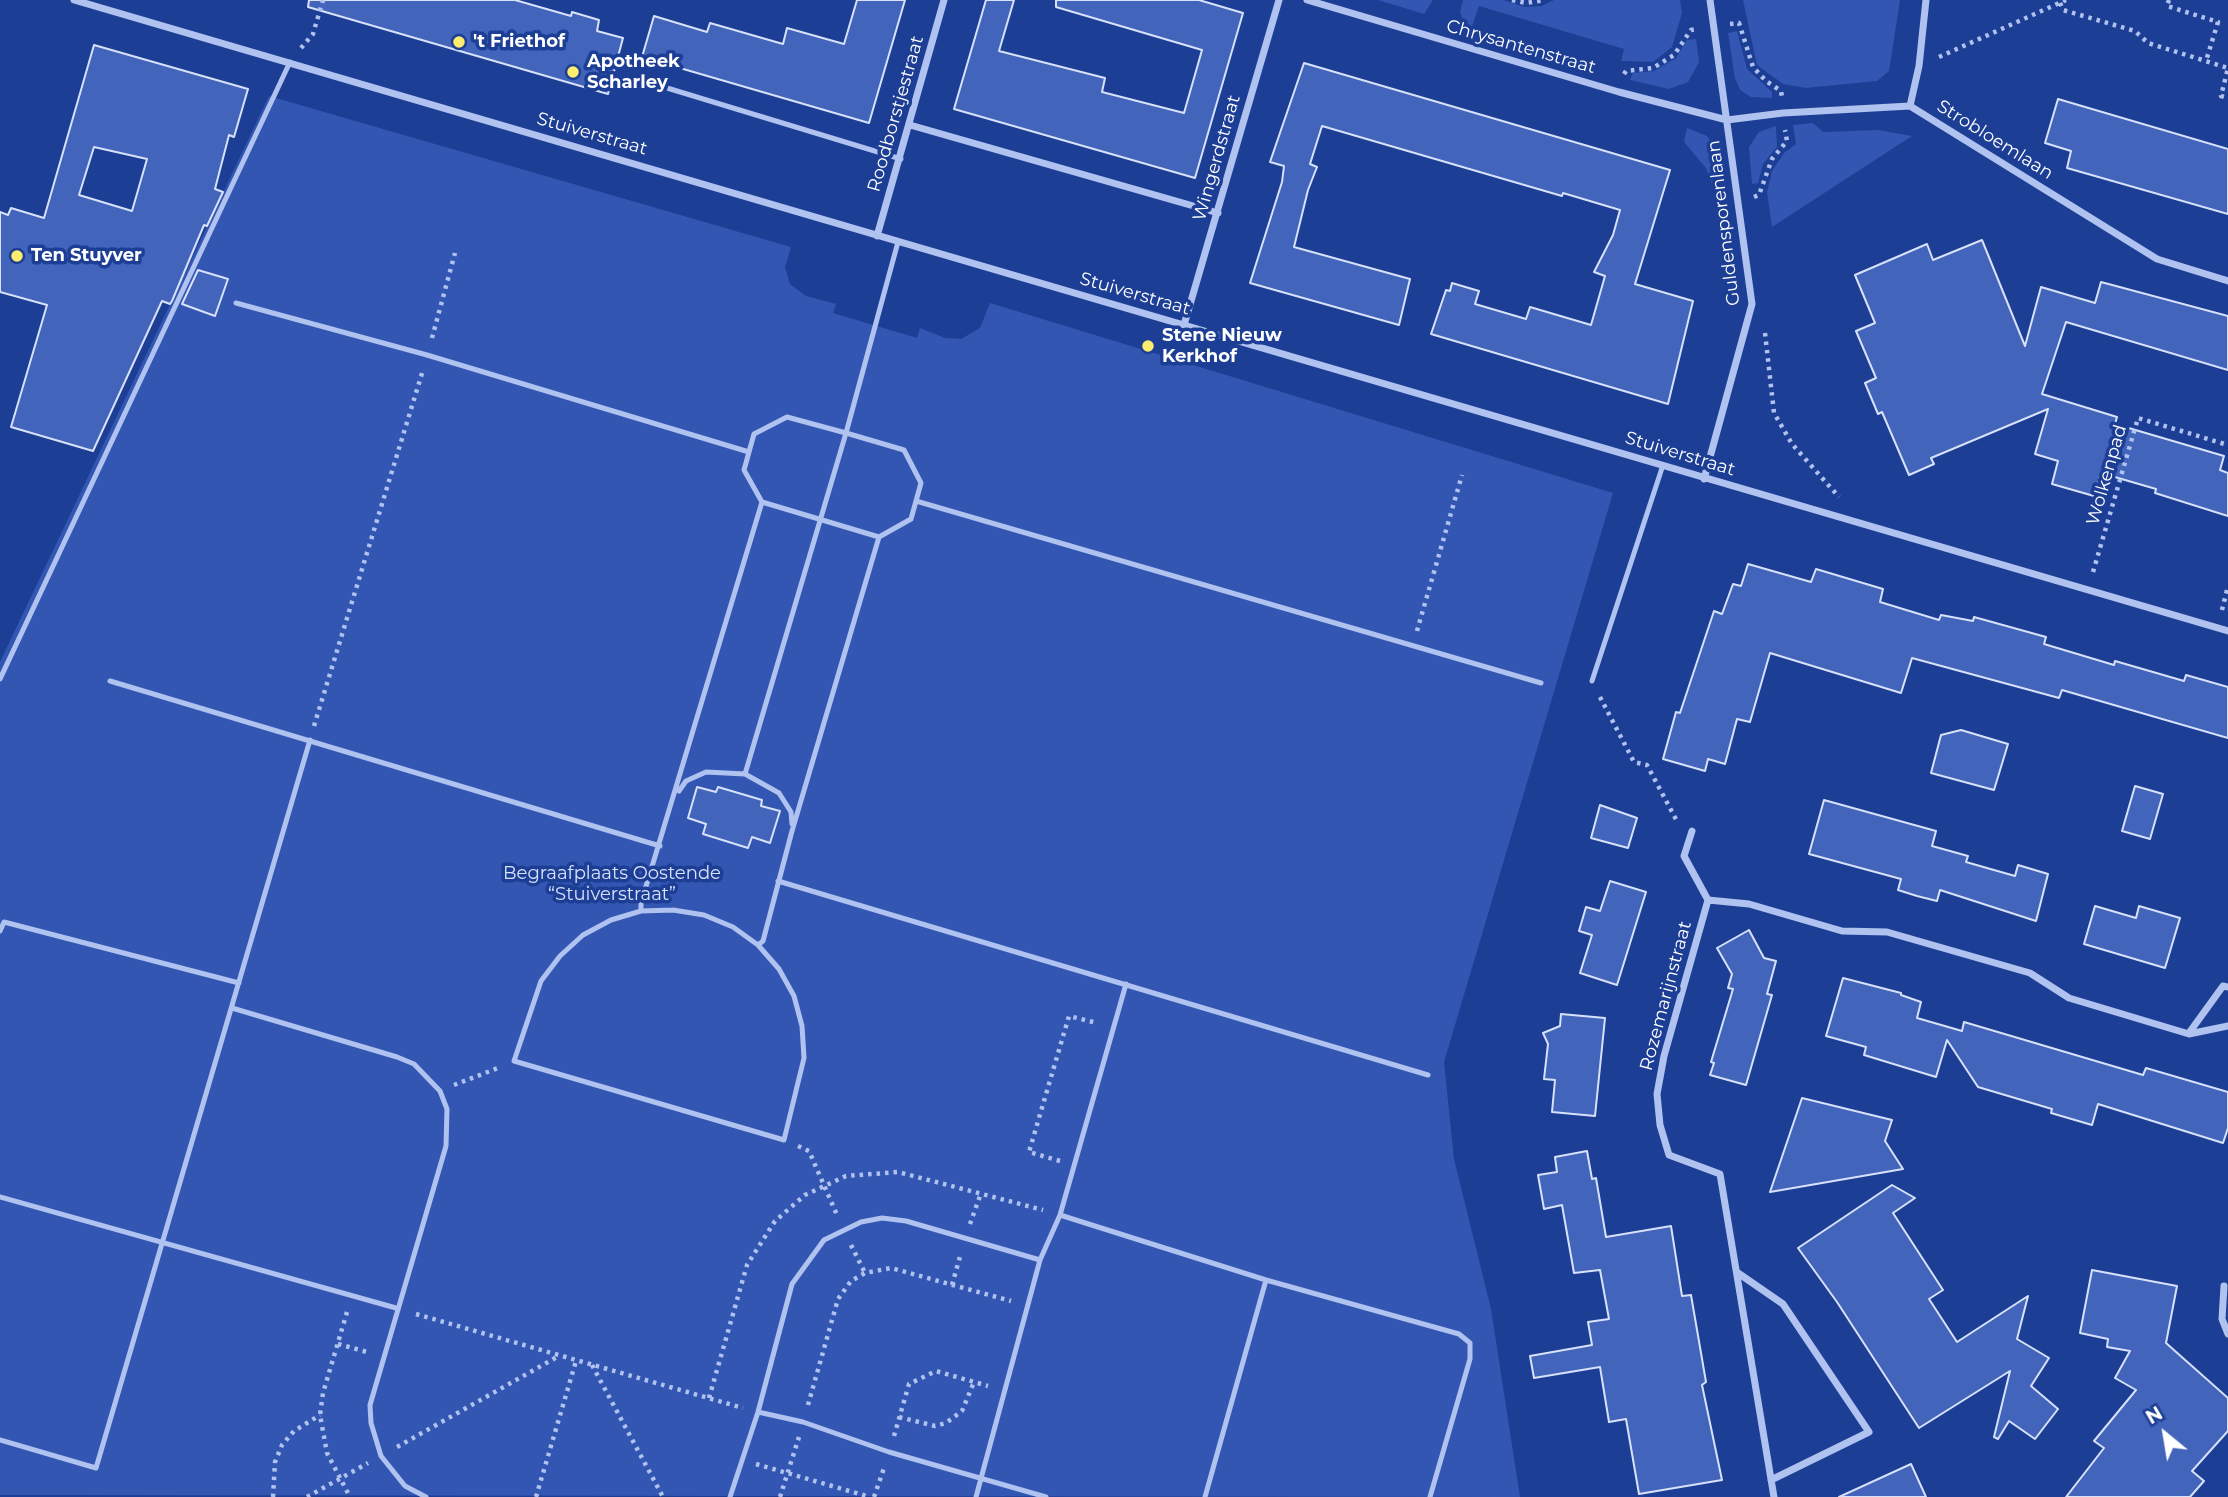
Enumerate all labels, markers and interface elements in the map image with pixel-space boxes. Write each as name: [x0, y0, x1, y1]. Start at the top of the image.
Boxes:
street label: Chrysantenstraat: [1444, 15, 1598, 79]
place label: 't Friethof: [473, 31, 565, 53]
street label: Roodborstjestraat: [863, 33, 929, 195]
marker: 't Friethof: [451, 34, 467, 50]
place label: Apotheek Scharley: [587, 51, 680, 94]
marker: Apotheek Scharley: [565, 64, 581, 80]
street label: Wingerdstraat: [1189, 92, 1245, 224]
street label: Strobloemlaan: [1933, 96, 2057, 184]
street label: Stuiverstraat: [534, 108, 650, 160]
street label: Guldensporenlaan: [1703, 139, 1745, 307]
place label: Ten Stuyver: [31, 245, 142, 267]
marker: Ten Stuyver: [9, 248, 25, 264]
street label: Stuiverstraat: [1077, 268, 1193, 320]
place label: Stene Nieuw Kerkhof: [1162, 325, 1282, 368]
marker: Stene Nieuw Kerkhof: [1140, 338, 1156, 354]
street label: Wolkenpad: [2082, 422, 2132, 528]
street label: Stuiverstraat: [1622, 427, 1738, 481]
park label: Begraafplaats Oostende “Stuiverstraat”: [503, 863, 721, 906]
street label: Rozemarijnstraat: [1636, 919, 1696, 1073]
north arrow: [2130, 1399, 2200, 1469]
text: N: [2142, 1402, 2167, 1429]

